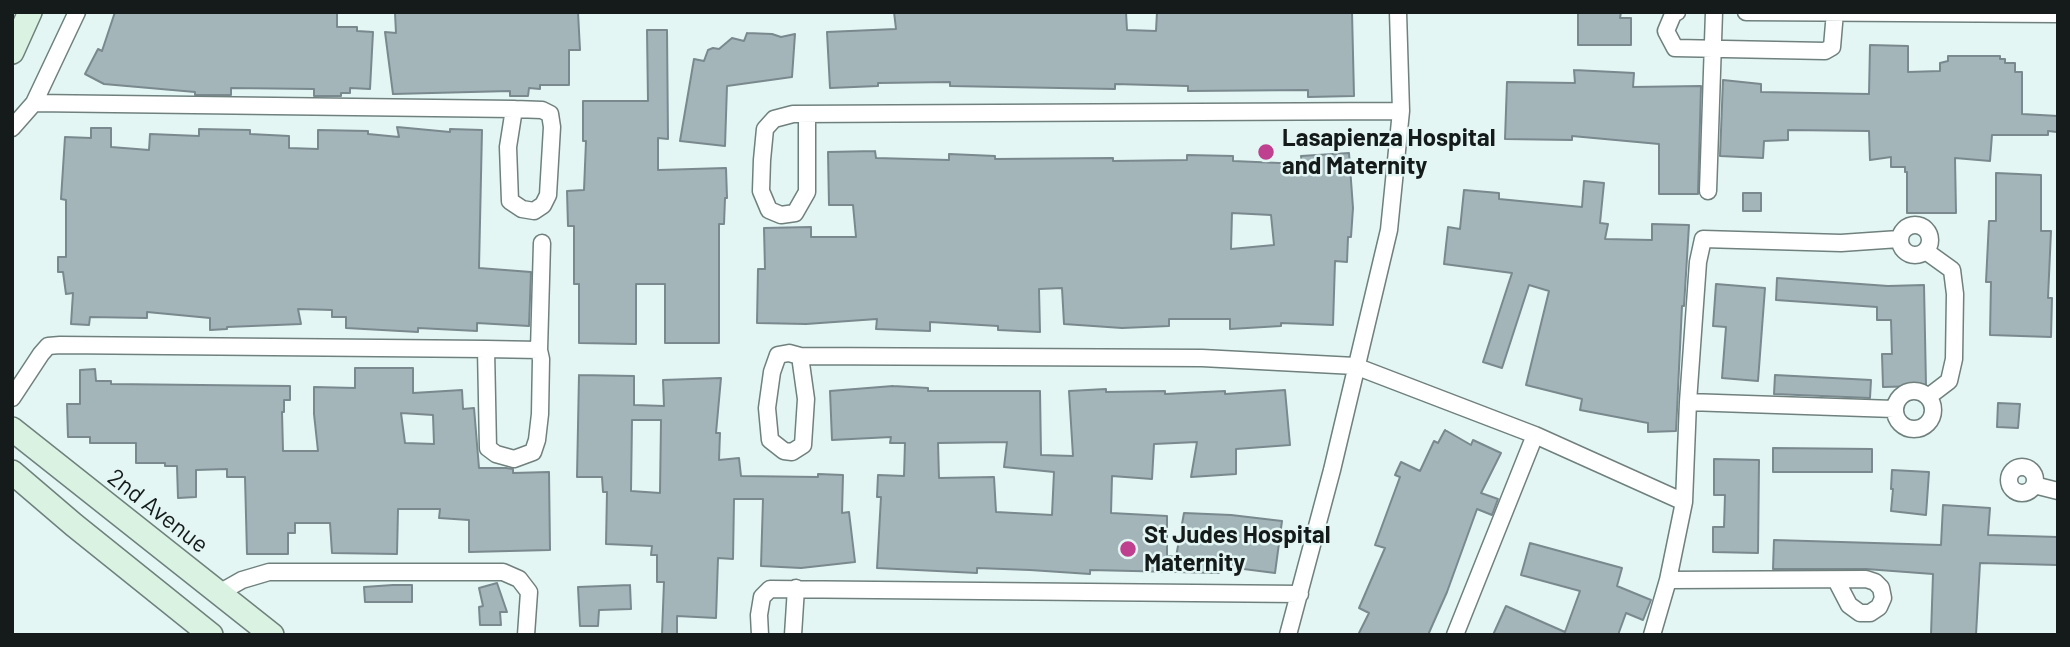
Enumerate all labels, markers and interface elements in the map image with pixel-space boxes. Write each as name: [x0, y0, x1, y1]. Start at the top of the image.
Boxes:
place label: Lasapienza Hospital and Maternity: [1282, 124, 1496, 180]
marker: Lasapienza Hospital and Maternity: [1256, 142, 1276, 162]
street label: 2nd Avenue: [102, 463, 214, 559]
place label: St Judes Hospital Maternity: [1144, 521, 1331, 577]
marker: St Judes Hospital Maternity: [1118, 539, 1138, 559]

